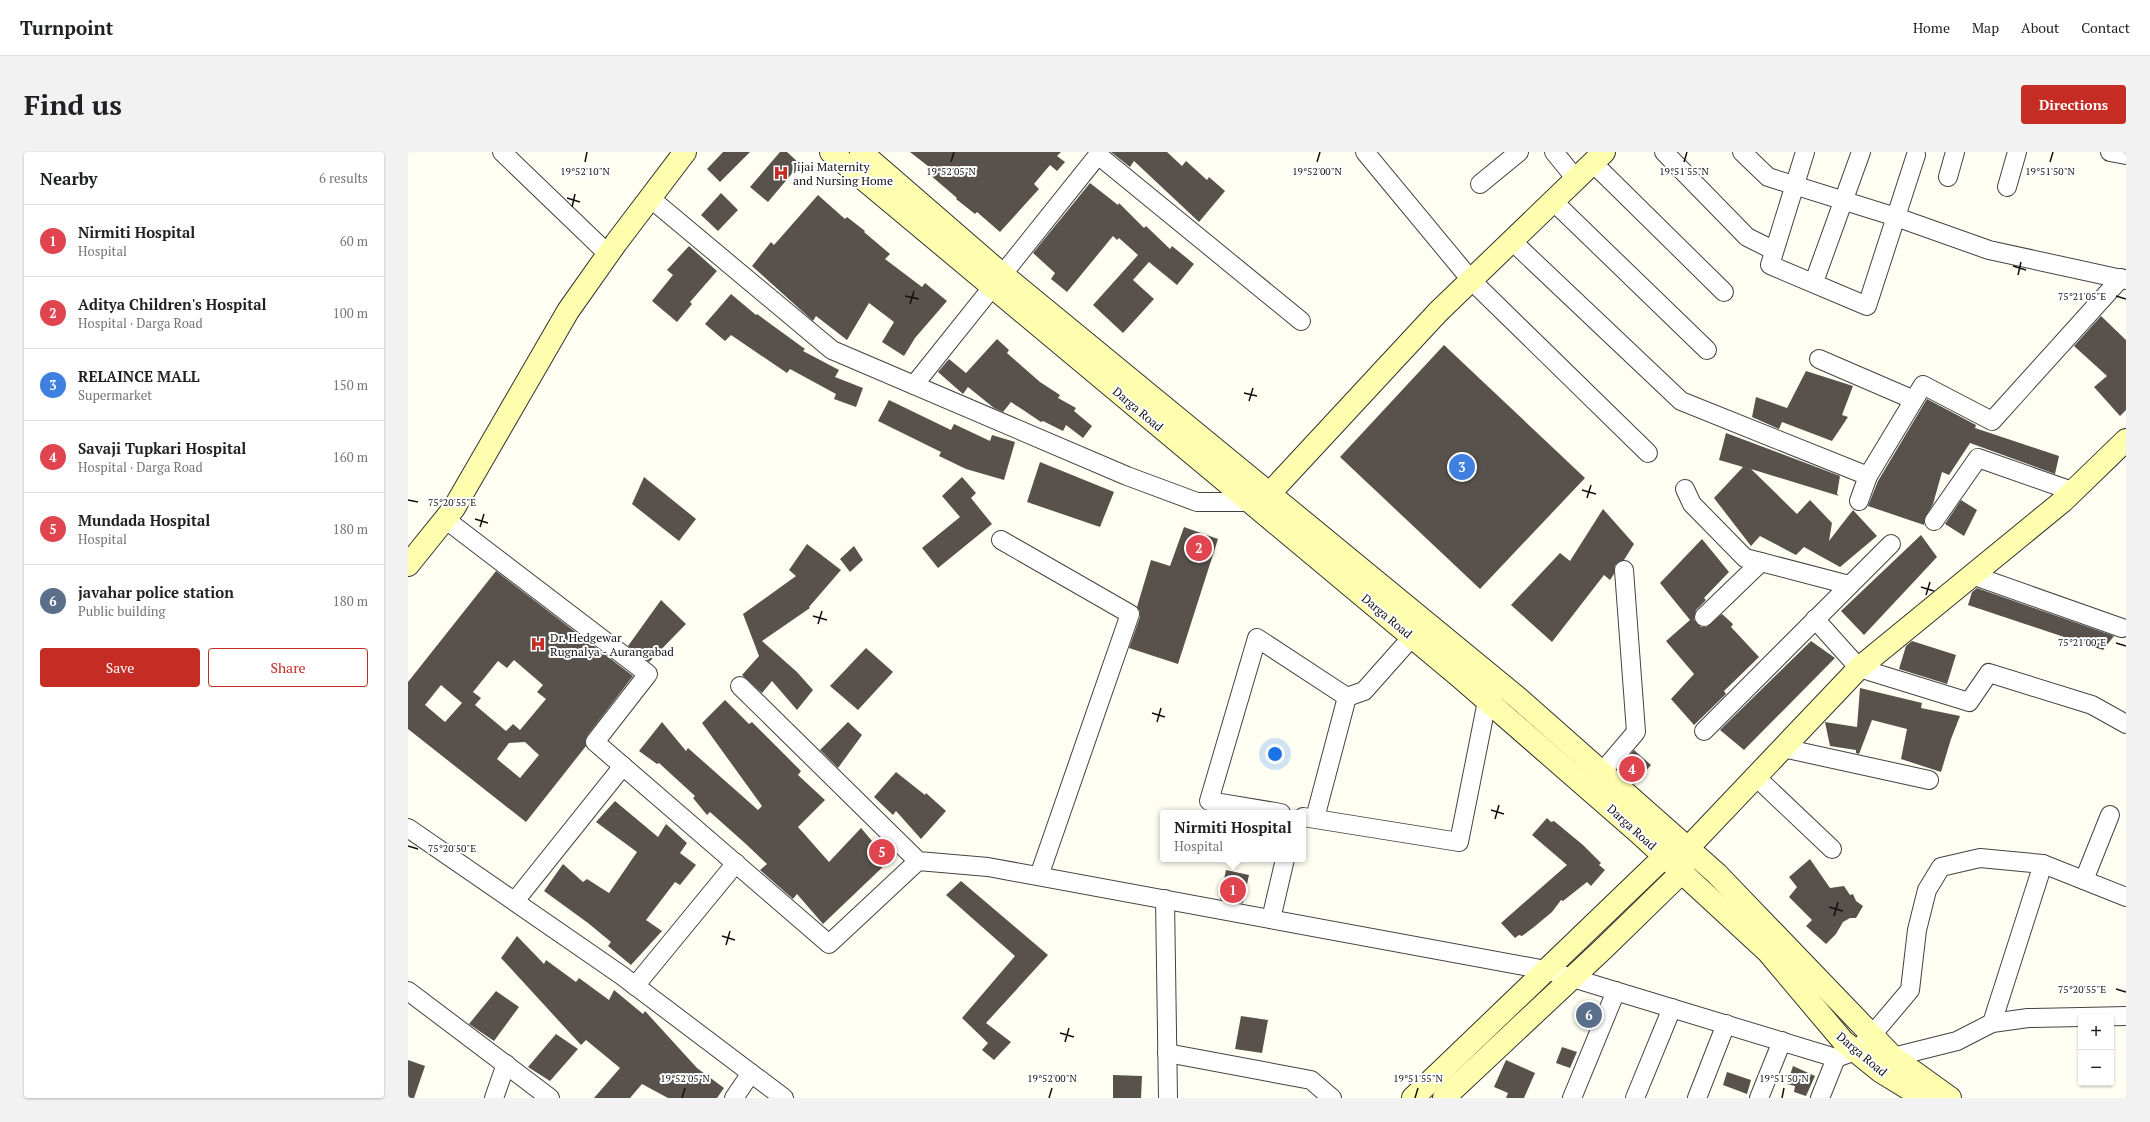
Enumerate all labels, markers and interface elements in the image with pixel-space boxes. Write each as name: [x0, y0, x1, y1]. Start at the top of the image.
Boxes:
text: Turnpoint: [20, 15, 113, 40]
text: Home: [1913, 18, 1950, 37]
text: Map: [1972, 18, 1999, 37]
text: About: [2021, 18, 2059, 37]
text: Contact: [2081, 18, 2130, 37]
button: Directions: [2021, 85, 2126, 124]
text: Find us: [24, 86, 122, 123]
place label: Jijai Maternity and Nursing Home: [793, 159, 893, 188]
hospital icon: Jijai Maternity and Nursing Home: [772, 164, 790, 182]
text: 19°52'10"N: [560, 165, 610, 178]
text: 19°52'05"N: [926, 165, 976, 178]
text: 19°52'00"N: [1292, 165, 1342, 178]
text: 19°51'55"N: [1659, 165, 1709, 178]
text: 19°51'50"N: [2025, 165, 2075, 178]
text: Nearby: [40, 167, 98, 190]
text: 6 results: [319, 169, 368, 187]
text: Nirmiti Hospital: [78, 222, 195, 242]
text: 1: [49, 232, 57, 250]
text: 60 m: [340, 232, 368, 250]
text: Hospital: [78, 242, 127, 260]
text: 75°21'05"E: [2058, 290, 2106, 303]
text: Aditya Children's Hospital: [78, 294, 267, 314]
text: 2: [49, 304, 57, 322]
text: 100 m: [333, 304, 368, 322]
text: Hospital · Darga Road: [78, 314, 203, 332]
text: RELAINCE MALL: [78, 366, 199, 386]
text: 3: [49, 376, 57, 394]
text: 150 m: [333, 376, 368, 394]
street label: Darga Road: [1110, 384, 1167, 435]
text: Supermarket: [78, 386, 152, 404]
text: Savaji Tupkari Hospital: [78, 438, 246, 458]
text: 4: [49, 448, 57, 466]
text: 160 m: [333, 448, 368, 466]
pin: 3: [1449, 452, 1475, 482]
text: Hospital · Darga Road: [78, 458, 203, 476]
text: 75°20'55"E: [428, 496, 476, 509]
text: Mundada Hospital: [78, 510, 210, 530]
text: 5: [49, 520, 57, 538]
text: 180 m: [333, 520, 368, 538]
text: Hospital: [78, 530, 127, 548]
pin: 2: [1186, 533, 1212, 563]
text: javahar police station: [78, 582, 234, 602]
street label: Darga Road: [1359, 591, 1416, 642]
text: 6: [49, 592, 57, 610]
text: 180 m: [333, 592, 368, 610]
text: Public building: [78, 602, 165, 620]
place label: Dr. Hedgewar Rugnalya - Aurangabad: [550, 630, 674, 659]
hospital icon: Dr. Hedgewar Rugnalya - Aurangabad: [529, 635, 547, 653]
text: 75°21'00"E: [2058, 636, 2106, 649]
button: Save: [40, 648, 200, 687]
button: Share: [208, 648, 368, 687]
your location: [1265, 744, 1285, 764]
pin: 4: [1619, 754, 1645, 784]
street label: Darga Road: [1604, 801, 1660, 853]
popup: [1160, 810, 1306, 862]
text: Nirmiti Hospital: [1174, 817, 1292, 837]
pin: 5: [869, 837, 895, 867]
text: Hospital: [1174, 837, 1223, 855]
text: 75°20'50"E: [428, 842, 476, 855]
pin: 1: [1220, 875, 1246, 905]
text: 75°20'55"E: [2058, 983, 2106, 996]
pin: 6: [1576, 1000, 1602, 1030]
map controls: [2078, 1014, 2114, 1086]
button: +: [2078, 1014, 2114, 1050]
street label: Darga Road: [1834, 1029, 1891, 1080]
button: −: [2078, 1050, 2114, 1086]
text: 19°52'05"N: [660, 1072, 710, 1085]
text: 19°52'00"N: [1027, 1072, 1077, 1085]
text: 19°51'55"N: [1393, 1072, 1443, 1085]
text: 19°51'50"N: [1759, 1072, 1809, 1085]

